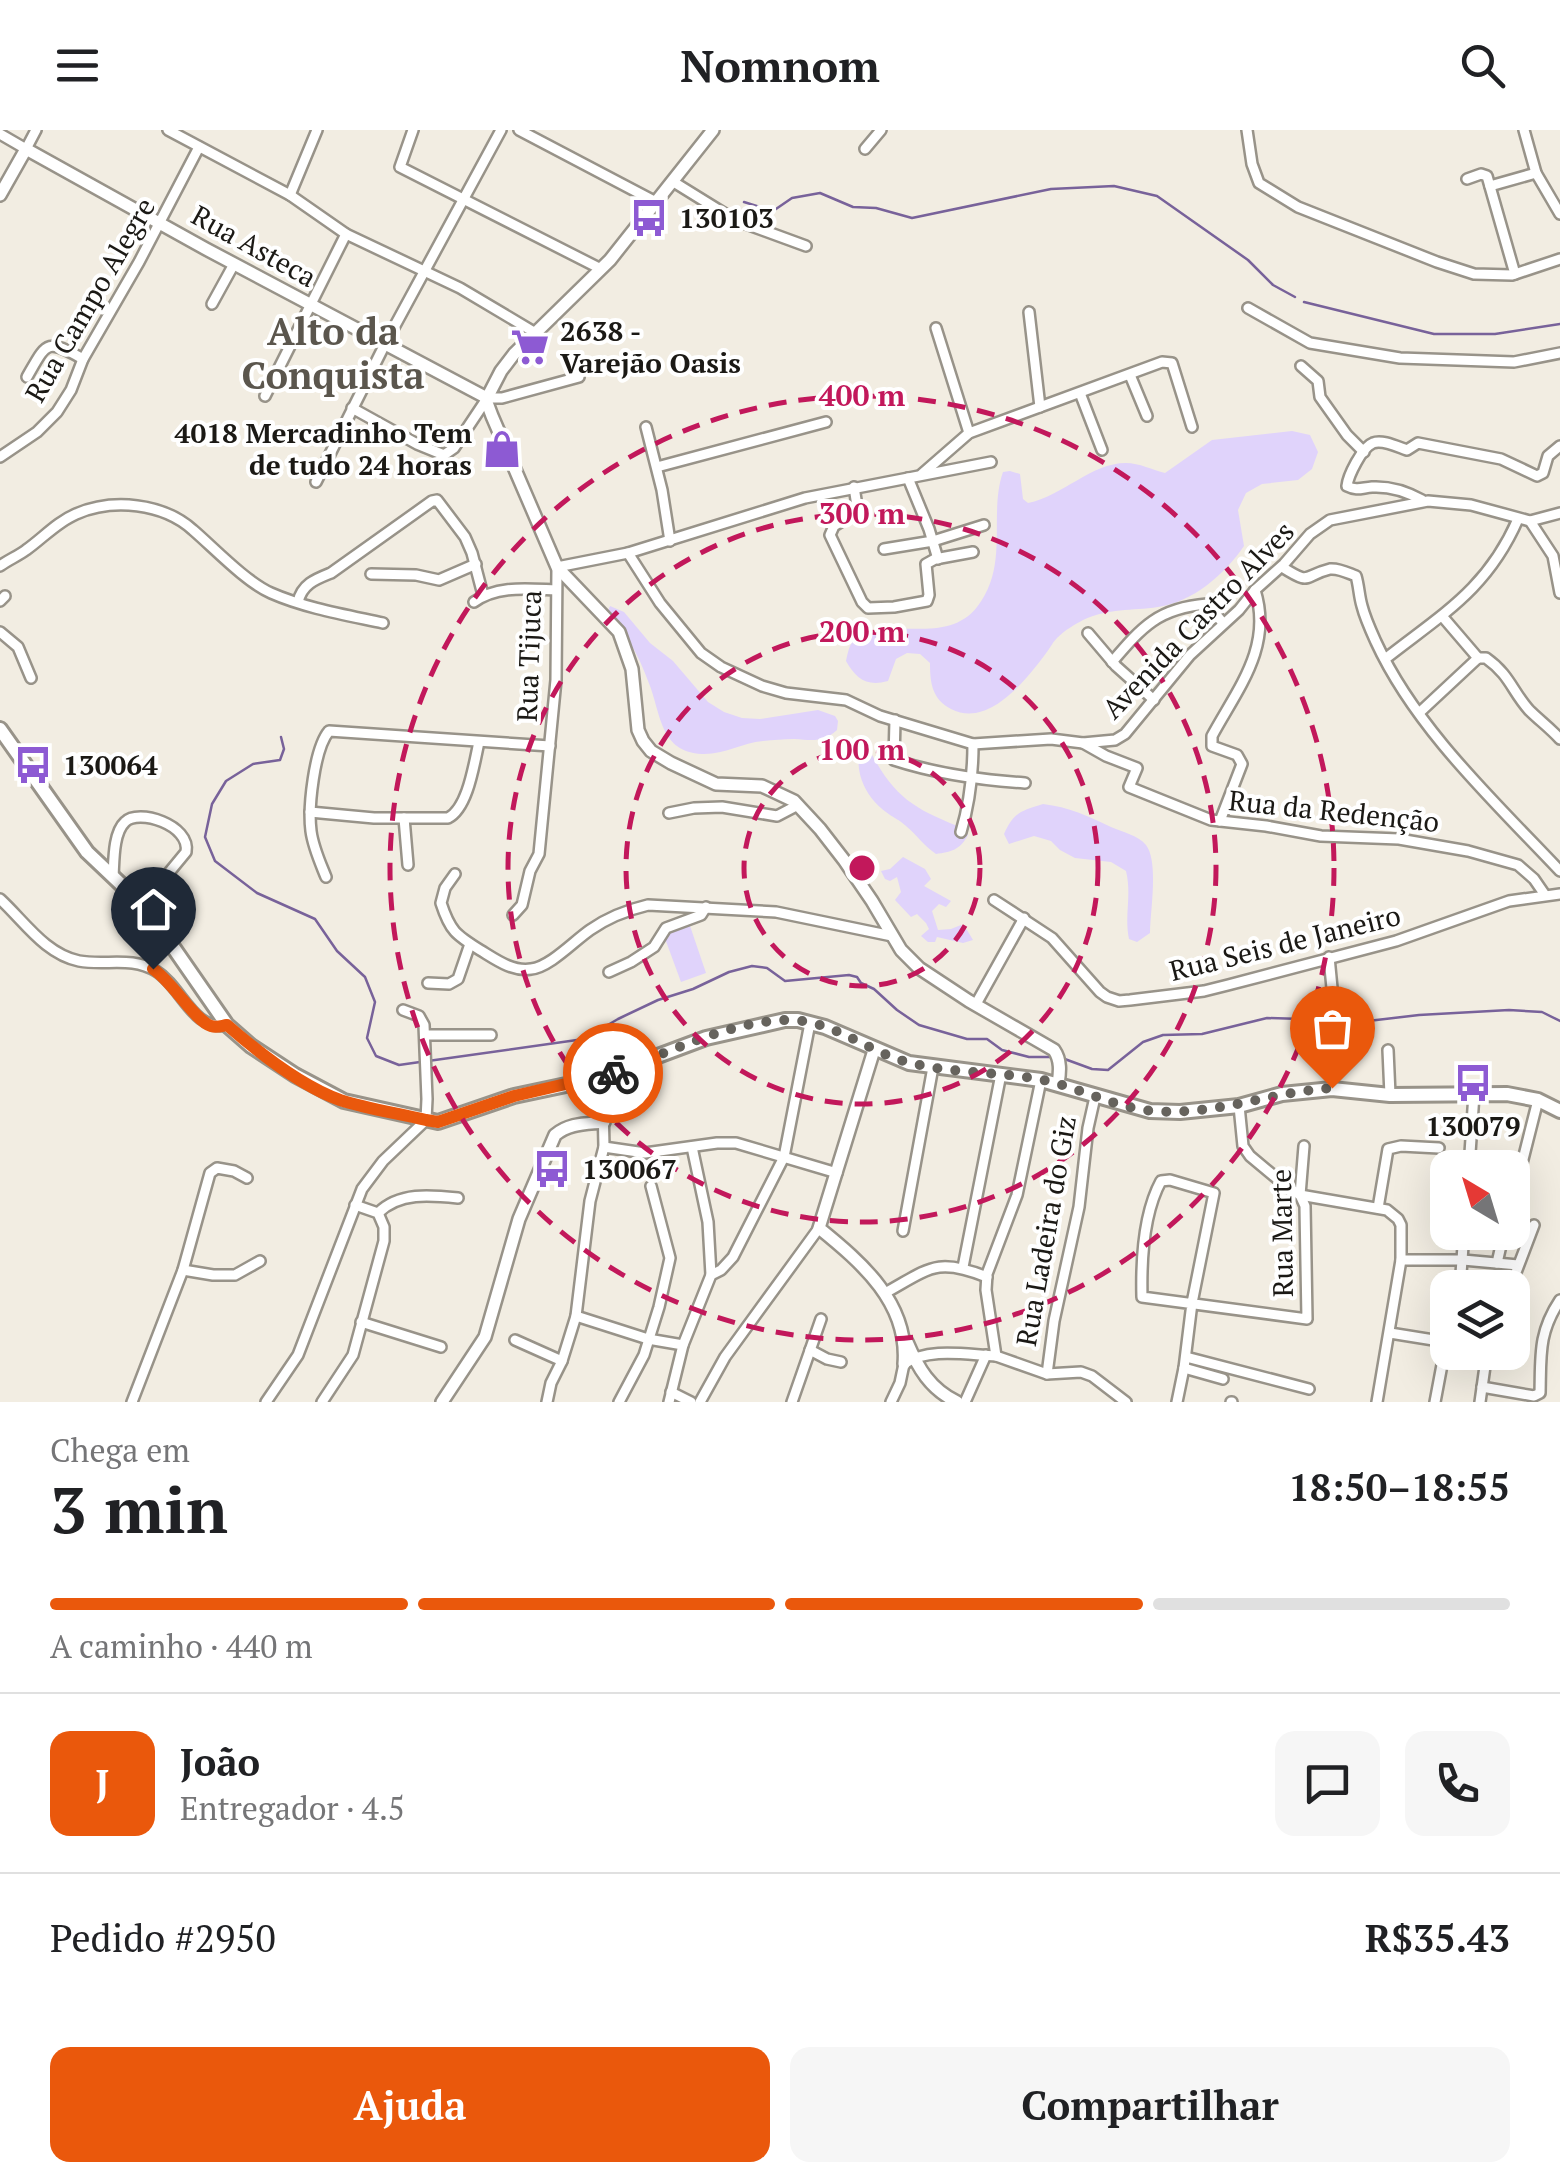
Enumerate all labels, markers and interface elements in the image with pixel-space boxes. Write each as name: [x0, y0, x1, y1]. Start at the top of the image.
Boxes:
text: Nomnom: [680, 35, 880, 95]
icon: menu: [50, 38, 105, 93]
icon: search: [1455, 38, 1510, 93]
street label: Rua Campo Alegre: [16, 191, 163, 409]
street label: Rua Asteca: [185, 196, 323, 295]
bus stop icon: 130103: [628, 197, 670, 239]
place label: 130103: [679, 199, 774, 236]
district label: Alto da Conquista: [241, 306, 425, 400]
place label: 2638 - Varejão Oasis: [560, 312, 741, 381]
supermarket icon: 2638 - Varejão Oasis: [509, 326, 551, 368]
text: 400 m: [819, 375, 906, 415]
place label: 4018 Mercadinho Tem de tudo 24 horas: [175, 414, 472, 483]
shop icon: 4018 Mercadinho Tem de tudo 24 horas: [481, 428, 523, 470]
text: 300 m: [819, 493, 906, 533]
street label: Avenida Castro Alves: [1094, 513, 1302, 726]
street label: Rua Tijuca: [508, 589, 549, 723]
text: 200 m: [819, 611, 906, 651]
text: 100 m: [819, 729, 906, 769]
bus stop icon: 130064: [12, 744, 54, 786]
place label: 130064: [63, 746, 158, 783]
street label: Rua da Redenção: [1227, 781, 1441, 840]
centre of rings: [844, 850, 880, 886]
pin: [111, 867, 196, 970]
icon: home: [126, 882, 181, 937]
street label: Rua Seis de Janeiro: [1166, 896, 1404, 989]
pin: [1290, 986, 1375, 1089]
icon: bag: [1305, 1001, 1360, 1056]
courier: [563, 1023, 663, 1123]
icon: bike: [586, 1046, 641, 1101]
bus stop icon: 130079: [1452, 1062, 1494, 1104]
place label: 130079: [1426, 1107, 1520, 1144]
street label: Rua Ladeira do Giz: [1007, 1113, 1084, 1349]
bus stop icon: 130067: [531, 1148, 573, 1190]
place label: 130067: [582, 1150, 677, 1187]
north arrow: [1430, 1150, 1530, 1250]
map controls: [1430, 1150, 1530, 1370]
street label: Rua Marte: [1262, 1168, 1301, 1298]
button: layers: [1430, 1270, 1530, 1370]
text: Chega em: [50, 1429, 190, 1471]
text: 18:50–18:55: [1288, 1462, 1510, 1512]
text: 3 min: [50, 1465, 228, 1552]
text: A caminho · 440 m: [50, 1625, 313, 1667]
button: chat: [1275, 1731, 1380, 1836]
button: phone: [1405, 1731, 1510, 1836]
text: João: [180, 1737, 260, 1787]
text: J: [96, 1758, 109, 1808]
text: Entregador · 4.5: [180, 1787, 405, 1829]
text: Pedido #2950: [50, 1913, 276, 1963]
text: R$35.43: [1365, 1913, 1510, 1963]
button: Ajuda: [50, 2047, 770, 2162]
button: Compartilhar: [790, 2047, 1510, 2162]

